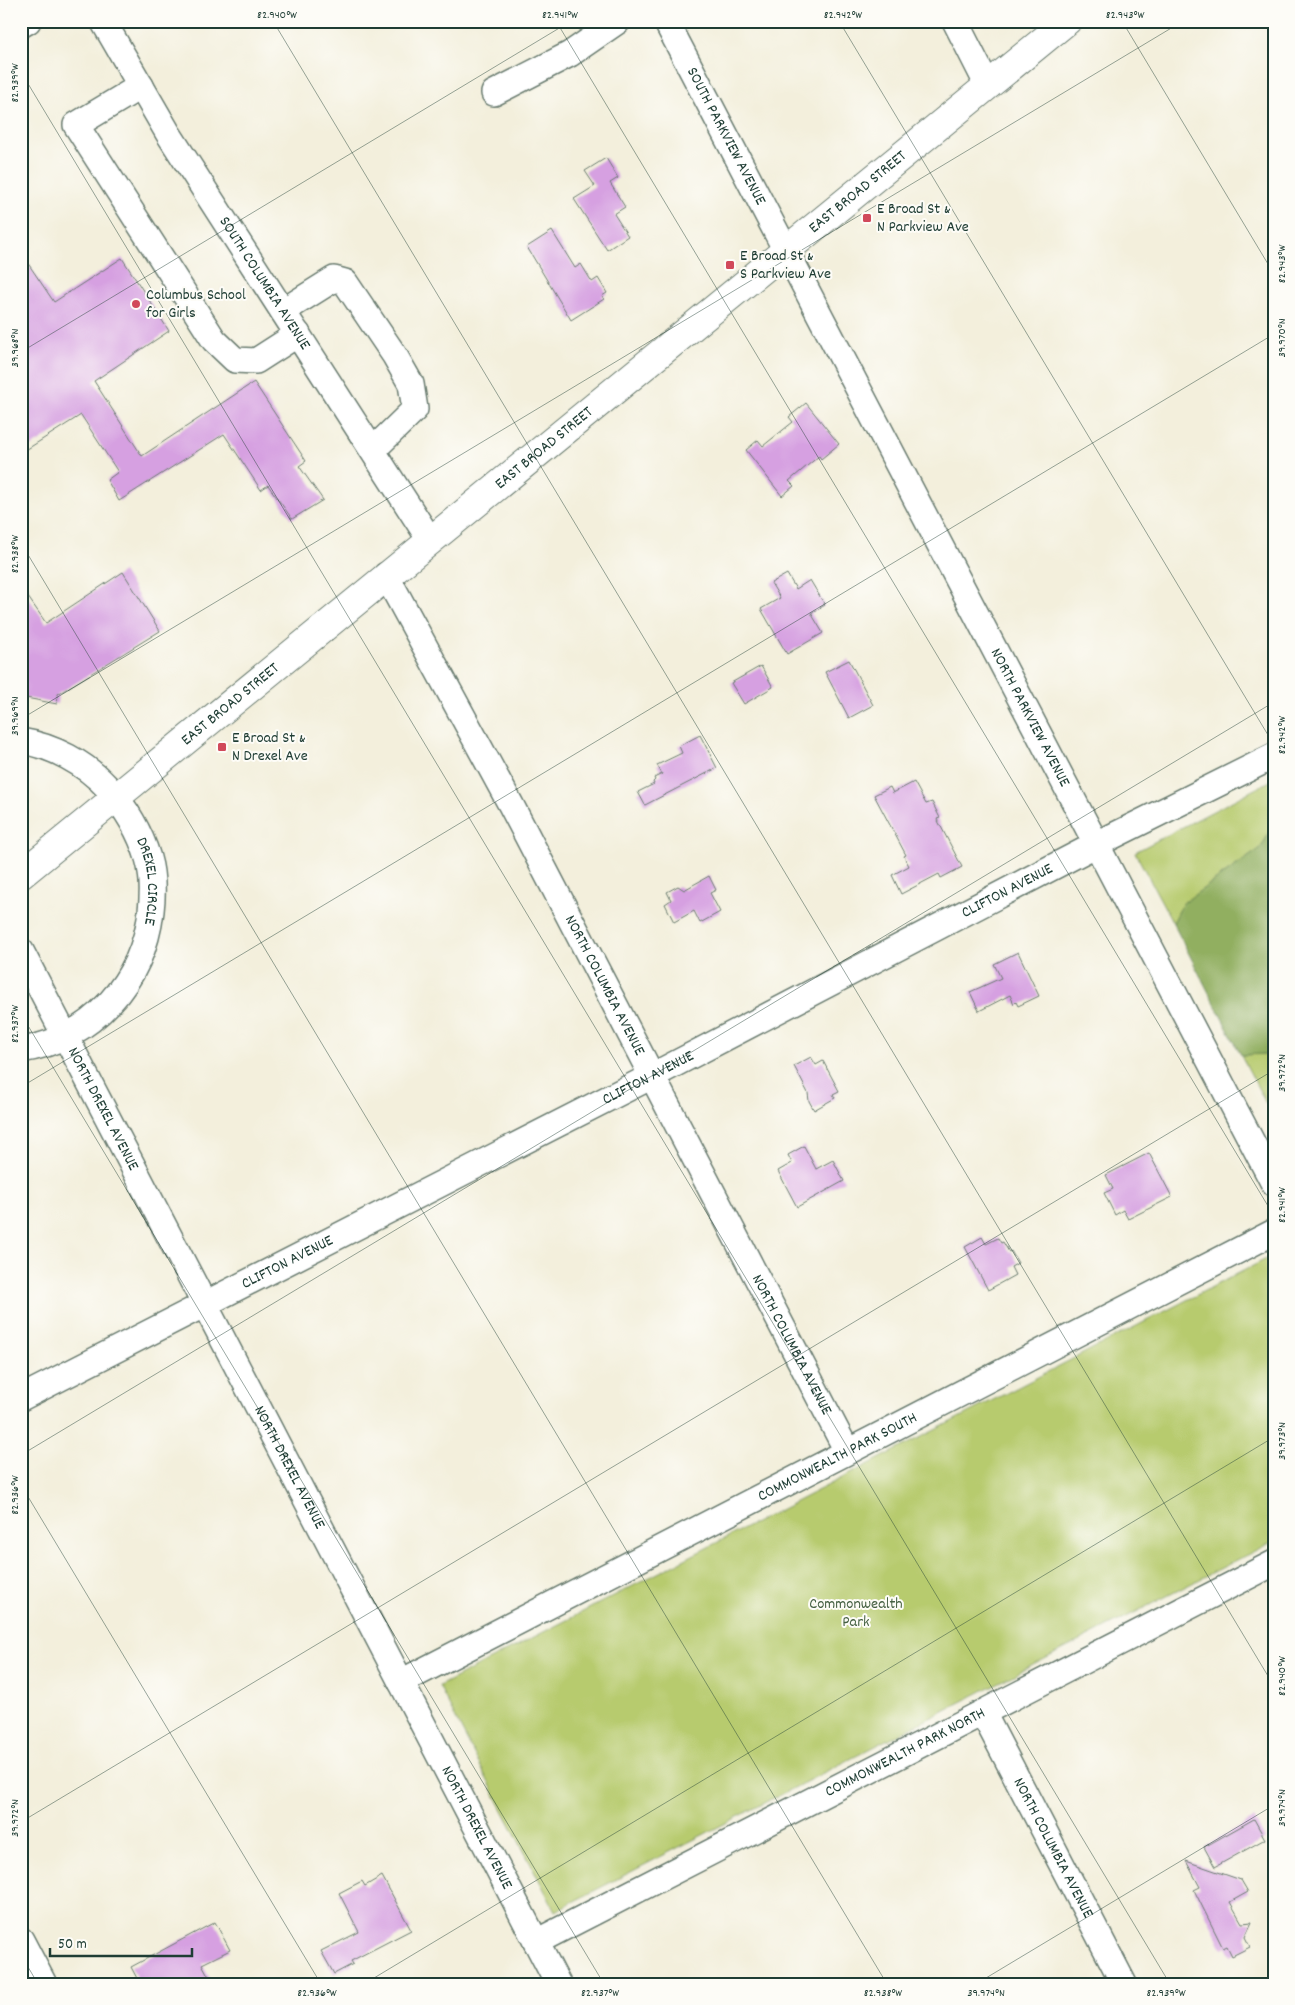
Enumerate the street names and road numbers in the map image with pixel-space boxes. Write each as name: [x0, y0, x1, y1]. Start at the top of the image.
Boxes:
street label: SOUTH PARKVIEW AVENUE: [681, 63, 772, 210]
street label: EAST BROAD STREET: [804, 145, 912, 239]
street label: SOUTH COLUMBIA AVENUE: [213, 212, 317, 355]
street label: EAST BROAD STREET: [490, 401, 598, 495]
street label: NORTH PARKVIEW AVENUE: [984, 644, 1076, 792]
street label: EAST BROAD STREET: [176, 657, 285, 751]
street label: DREXEL CIRCLE: [130, 834, 164, 928]
street label: CLIFTON AVENUE: [957, 857, 1058, 924]
street label: NORTH COLUMBIA AVENUE: [559, 911, 651, 1060]
street label: NORTH DREXEL AVENUE: [61, 1043, 145, 1175]
street label: CLIFTON AVENUE: [598, 1044, 699, 1111]
street label: CLIFTON AVENUE: [237, 1229, 338, 1295]
street label: NORTH COLUMBIA AVENUE: [746, 1270, 838, 1420]
street label: NORTH DREXEL AVENUE: [248, 1402, 331, 1534]
street label: COMMONWEALTH PARK SOUTH: [754, 1406, 921, 1508]
street label: COMMONWEALTH PARK NORTH: [821, 1702, 989, 1803]
street label: NORTH DREXEL AVENUE: [435, 1762, 519, 1894]
street label: NORTH COLUMBIA AVENUE: [1007, 1774, 1100, 1923]

